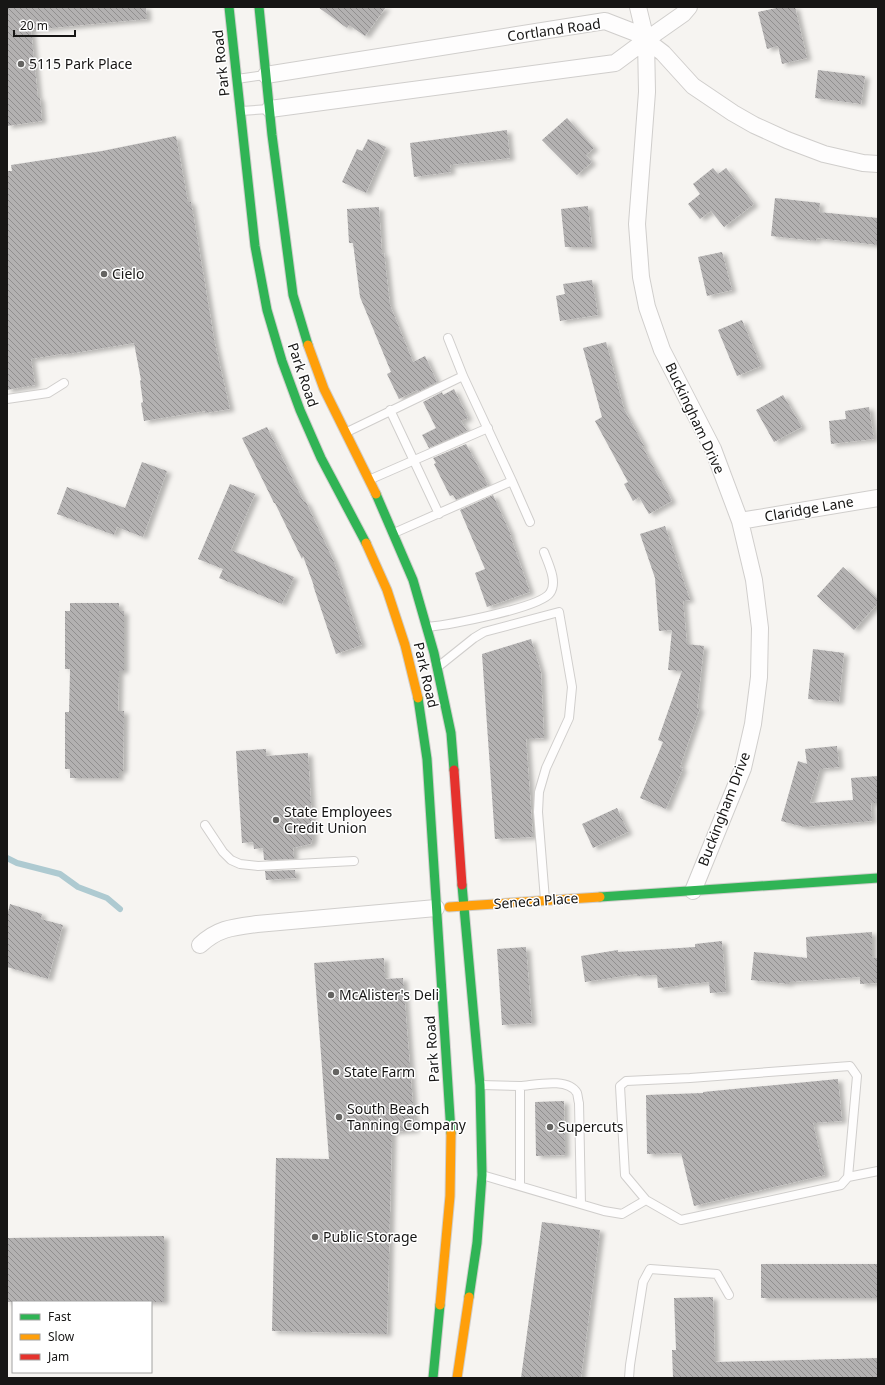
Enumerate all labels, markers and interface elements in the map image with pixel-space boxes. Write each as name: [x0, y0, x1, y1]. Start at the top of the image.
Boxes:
scale bar: [14, 12, 75, 38]
street label: Cortland Road: [506, 14, 602, 45]
text: 20 m: [20, 17, 48, 34]
street label: Park Road: [208, 29, 233, 97]
place label: 5115 Park Place: [29, 54, 133, 73]
marker: 5115 Park Place: [16, 59, 26, 69]
place label: Cielo: [112, 264, 144, 283]
marker: Cielo: [99, 269, 109, 279]
street label: Park Road: [284, 340, 323, 410]
street label: Buckingham Drive: [661, 359, 730, 477]
street label: Claridge Lane: [763, 491, 855, 526]
street label: Park Road: [410, 640, 443, 710]
street label: Buckingham Drive: [693, 749, 754, 869]
place label: State Employees Credit Union: [284, 802, 392, 837]
marker: State Employees Credit Union: [271, 815, 281, 825]
street label: Seneca Place: [493, 888, 579, 913]
place label: McAlister's Deli: [339, 985, 439, 1004]
marker: McAlister's Deli: [326, 990, 336, 1000]
street label: Park Road: [420, 1015, 443, 1083]
place label: State Farm: [344, 1062, 415, 1081]
marker: State Farm: [331, 1067, 341, 1077]
place label: South Beach Tanning Company: [347, 1099, 467, 1134]
marker: South Beach Tanning Company: [334, 1112, 344, 1122]
place label: Supercuts: [558, 1117, 624, 1136]
marker: Supercuts: [545, 1122, 555, 1132]
place label: Public Storage: [323, 1227, 417, 1246]
marker: Public Storage: [310, 1232, 320, 1242]
legend: [12, 1301, 152, 1373]
text: Fast: [48, 1308, 72, 1325]
text: Slow: [48, 1328, 75, 1345]
text: Jam: [47, 1348, 69, 1365]

